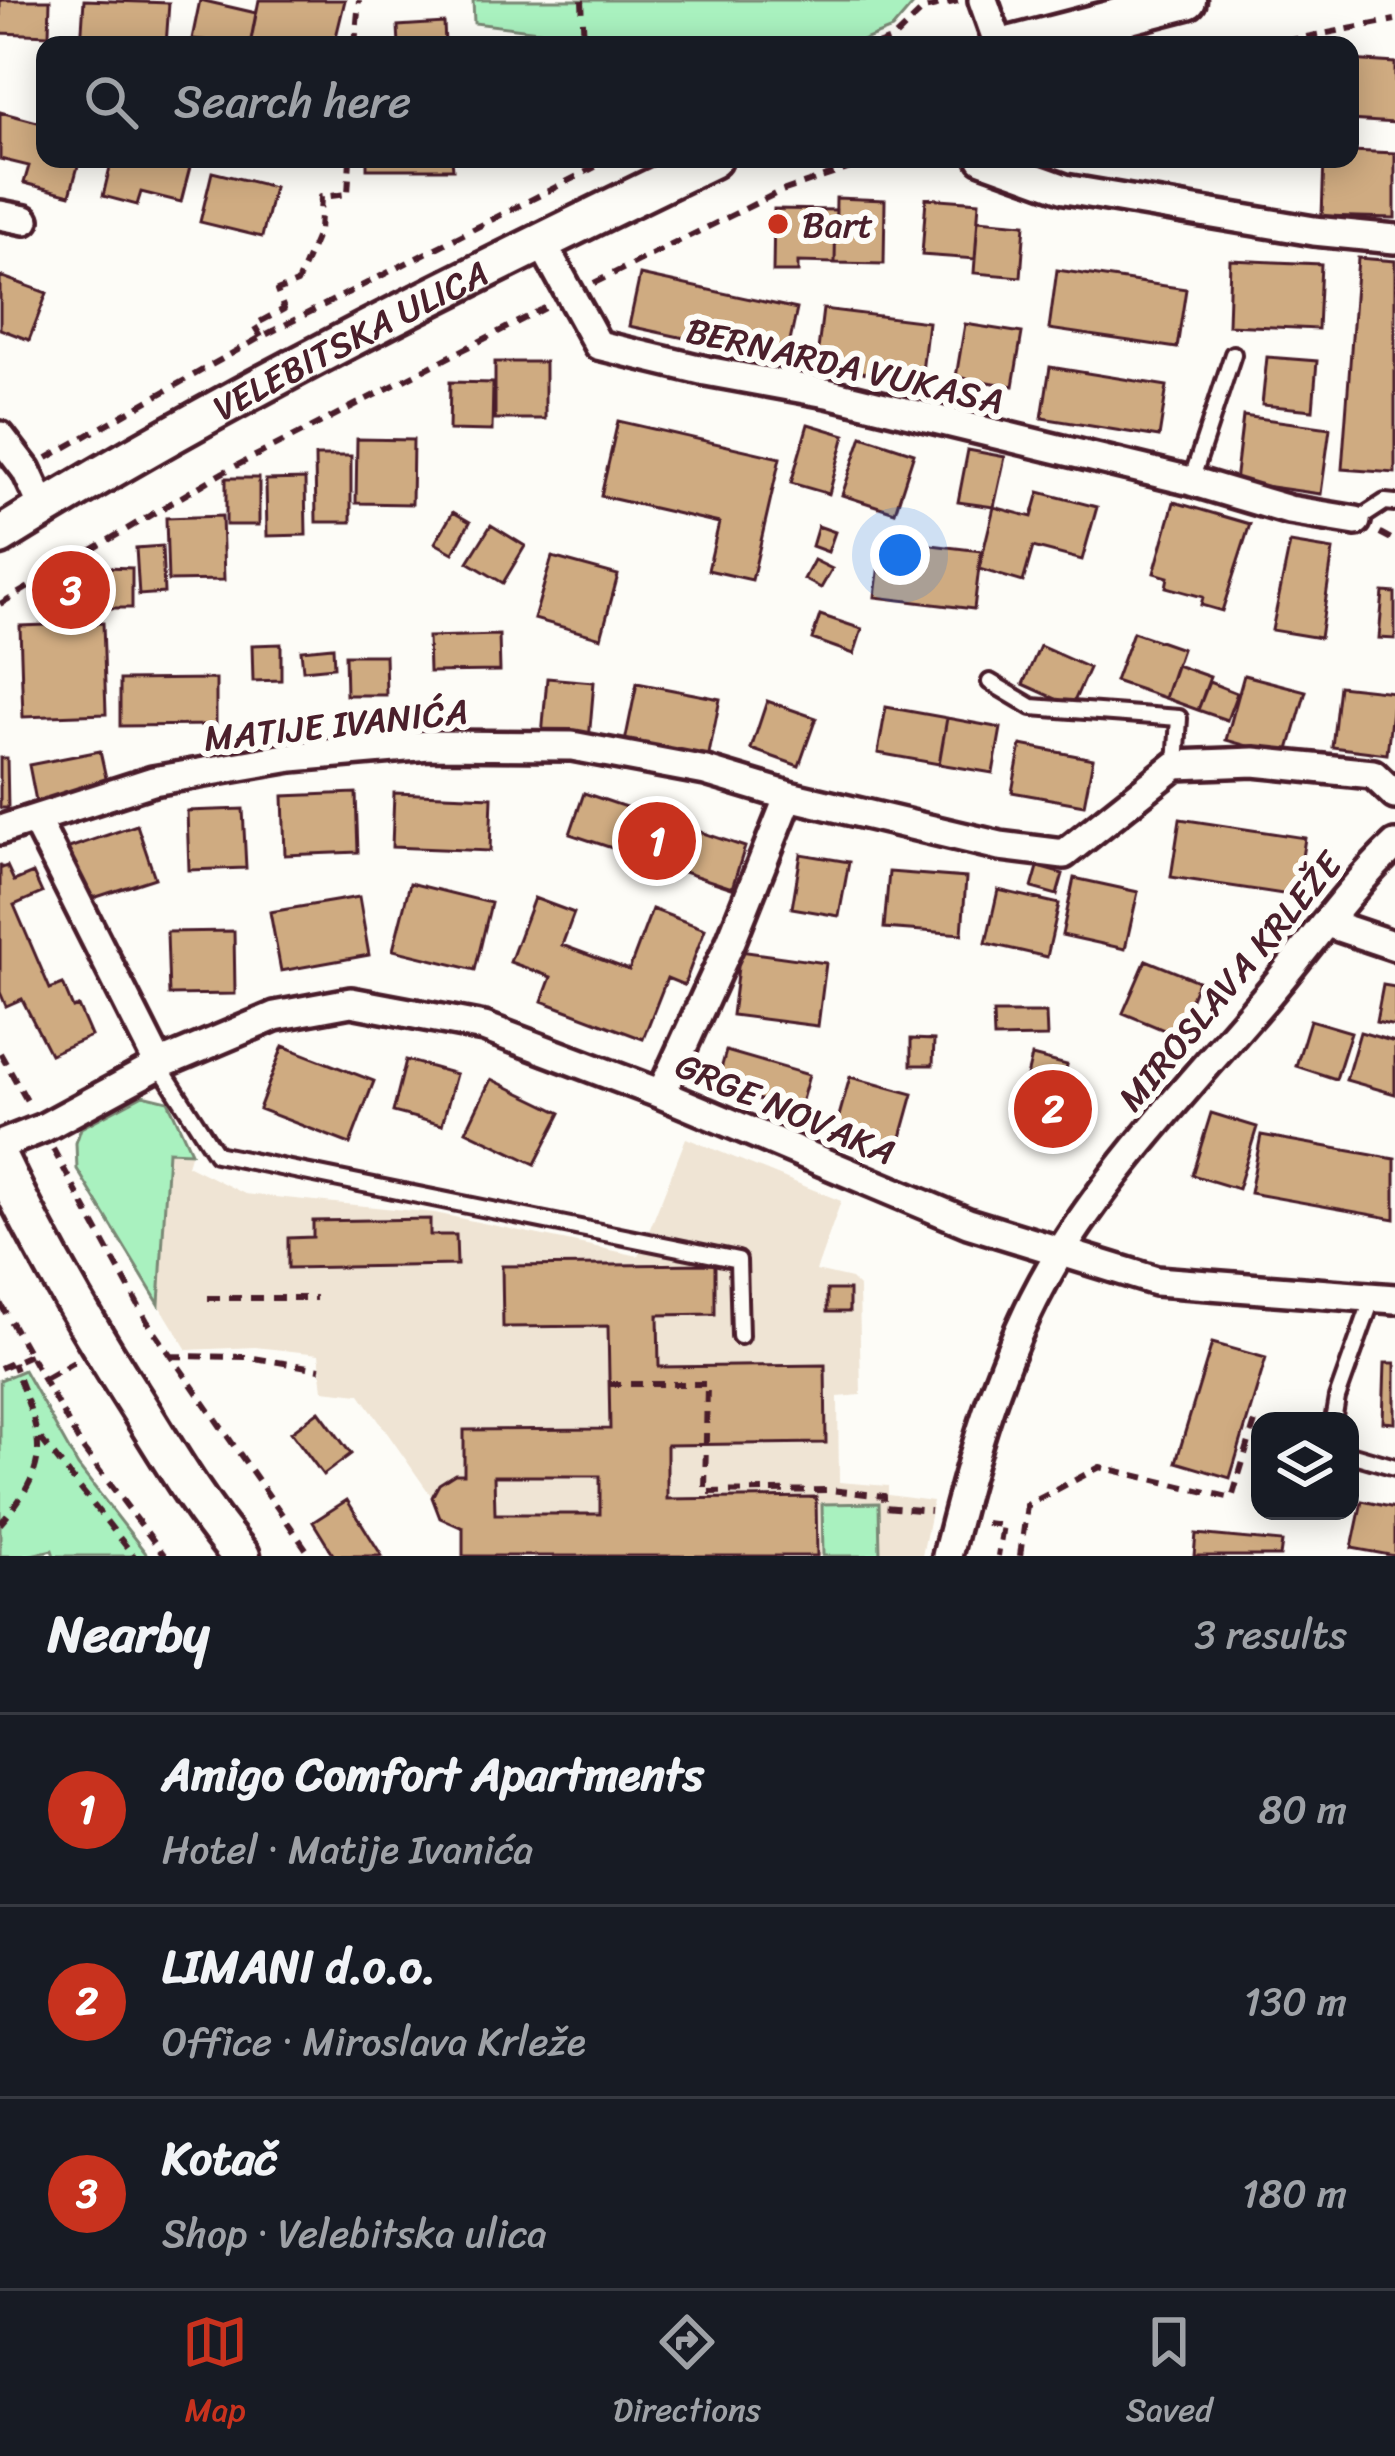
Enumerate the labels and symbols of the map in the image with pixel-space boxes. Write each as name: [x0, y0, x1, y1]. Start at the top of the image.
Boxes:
place label: Bart: [802, 193, 873, 257]
marker: Bart: [765, 211, 791, 237]
street label: VELEBITSKA ULICA: [201, 242, 500, 439]
street label: BERNARDA VUKASA: [680, 298, 1010, 434]
your location: [870, 525, 930, 585]
pin: 3: [32, 545, 110, 635]
street label: MATIJE IVANIĆA: [201, 679, 471, 771]
pin: 1: [618, 796, 696, 886]
street label: MIROSLAVA KRLEŽE: [1101, 835, 1360, 1126]
street label: GRGE NOVAKA: [665, 1034, 906, 1184]
pin: 2: [1014, 1064, 1092, 1154]

